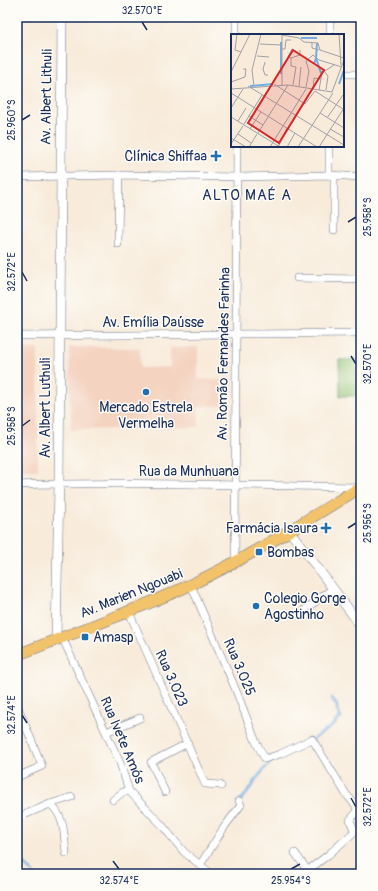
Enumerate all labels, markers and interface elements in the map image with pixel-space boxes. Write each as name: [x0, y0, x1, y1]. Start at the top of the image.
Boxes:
text: 32.570°E: [122, 5, 162, 17]
inset map: [231, 34, 344, 147]
street label: Av. Albert Lithuli: [37, 48, 56, 145]
text: 25.960°S: [6, 99, 18, 141]
place label: Clínica Shiffaa: [124, 148, 207, 165]
marker: Clínica Shiffaa: [210, 150, 222, 162]
district label: ALTO MAÉ A: [202, 186, 292, 205]
text: 25.958°S: [362, 197, 374, 237]
text: 32.572°E: [6, 252, 18, 292]
street label: Av. Romão Fernandes Farinha: [213, 267, 234, 441]
street label: Av. Emília Daússe: [102, 314, 204, 331]
text: 32.570°E: [362, 344, 374, 384]
street label: Av. Albert Luthuli: [37, 357, 54, 458]
marker: Mercado Estrela Vermelha: [141, 387, 151, 397]
place label: Mercado Estrela Vermelha: [99, 399, 193, 432]
text: 25.958°S: [6, 406, 18, 446]
street label: Rua da Munhuana: [139, 463, 239, 480]
text: 25.956°S: [362, 503, 374, 543]
place label: Farmácia Isaura: [226, 520, 318, 537]
marker: Farmácia Isaura: [321, 523, 331, 533]
place label: Bombas: [267, 544, 315, 561]
marker: Bombas: [254, 547, 264, 557]
street label: Av. Marien Ngouabi: [77, 565, 185, 622]
place label: Colegio Gorge Agostinho: [264, 590, 346, 623]
marker: Colegio Gorge Agostinho: [251, 601, 261, 611]
place label: Amasp: [93, 629, 134, 646]
marker: Amasp: [80, 632, 90, 642]
street label: Rua 3.025: [220, 636, 259, 698]
street label: Rua 3.023: [152, 647, 192, 709]
street label: Rua Ivete Amós: [97, 694, 149, 787]
text: 32.574°E: [6, 695, 18, 735]
text: 32.572°E: [362, 787, 374, 827]
text: 32.574°E: [99, 875, 139, 887]
text: 25.954°S: [271, 875, 311, 887]

